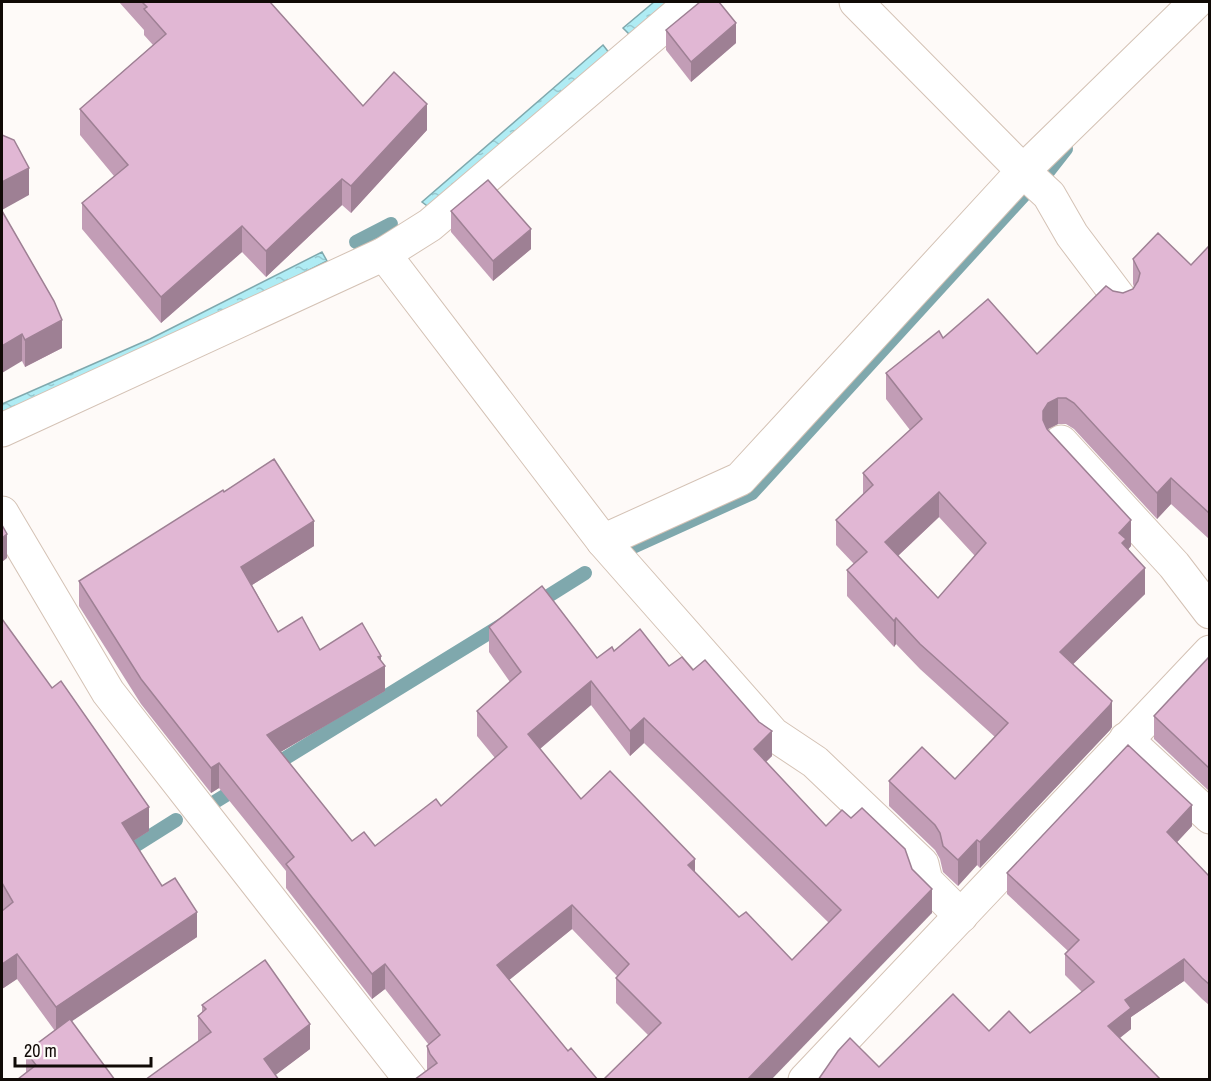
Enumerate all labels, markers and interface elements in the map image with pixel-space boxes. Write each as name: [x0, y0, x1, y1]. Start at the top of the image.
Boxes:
scale bar: [15, 1030, 152, 1068]
text: 20 m: [24, 1038, 57, 1063]

